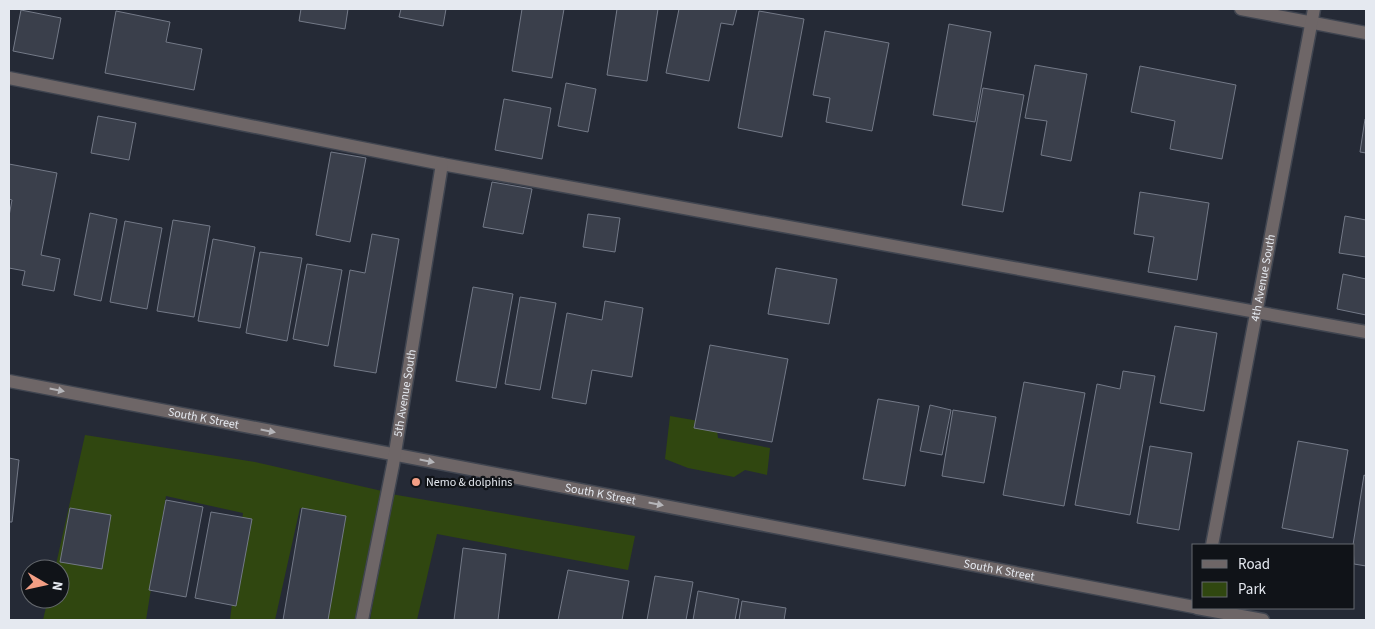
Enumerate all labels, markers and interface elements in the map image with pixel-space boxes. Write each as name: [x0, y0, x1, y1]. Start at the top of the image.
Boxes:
street label: 4th Avenue South: [1246, 233, 1279, 323]
street label: 5th Avenue South: [389, 348, 420, 438]
one-way arrow: [49, 386, 64, 394]
street label: South K Street: [167, 403, 240, 433]
one-way arrow: [260, 427, 276, 435]
one-way arrow: [420, 457, 435, 465]
place label: Nemo & dolphins: [426, 474, 512, 491]
marker: Nemo & dolphins: [410, 476, 422, 488]
street label: South K Street: [563, 479, 637, 509]
one-way arrow: [648, 501, 664, 509]
legend: [1192, 544, 1355, 609]
text: Road: [1238, 554, 1270, 575]
street label: South K Street: [962, 555, 1036, 585]
north arrow: [20, 559, 70, 609]
text: Park: [1238, 579, 1267, 600]
text: N: [46, 580, 67, 592]

